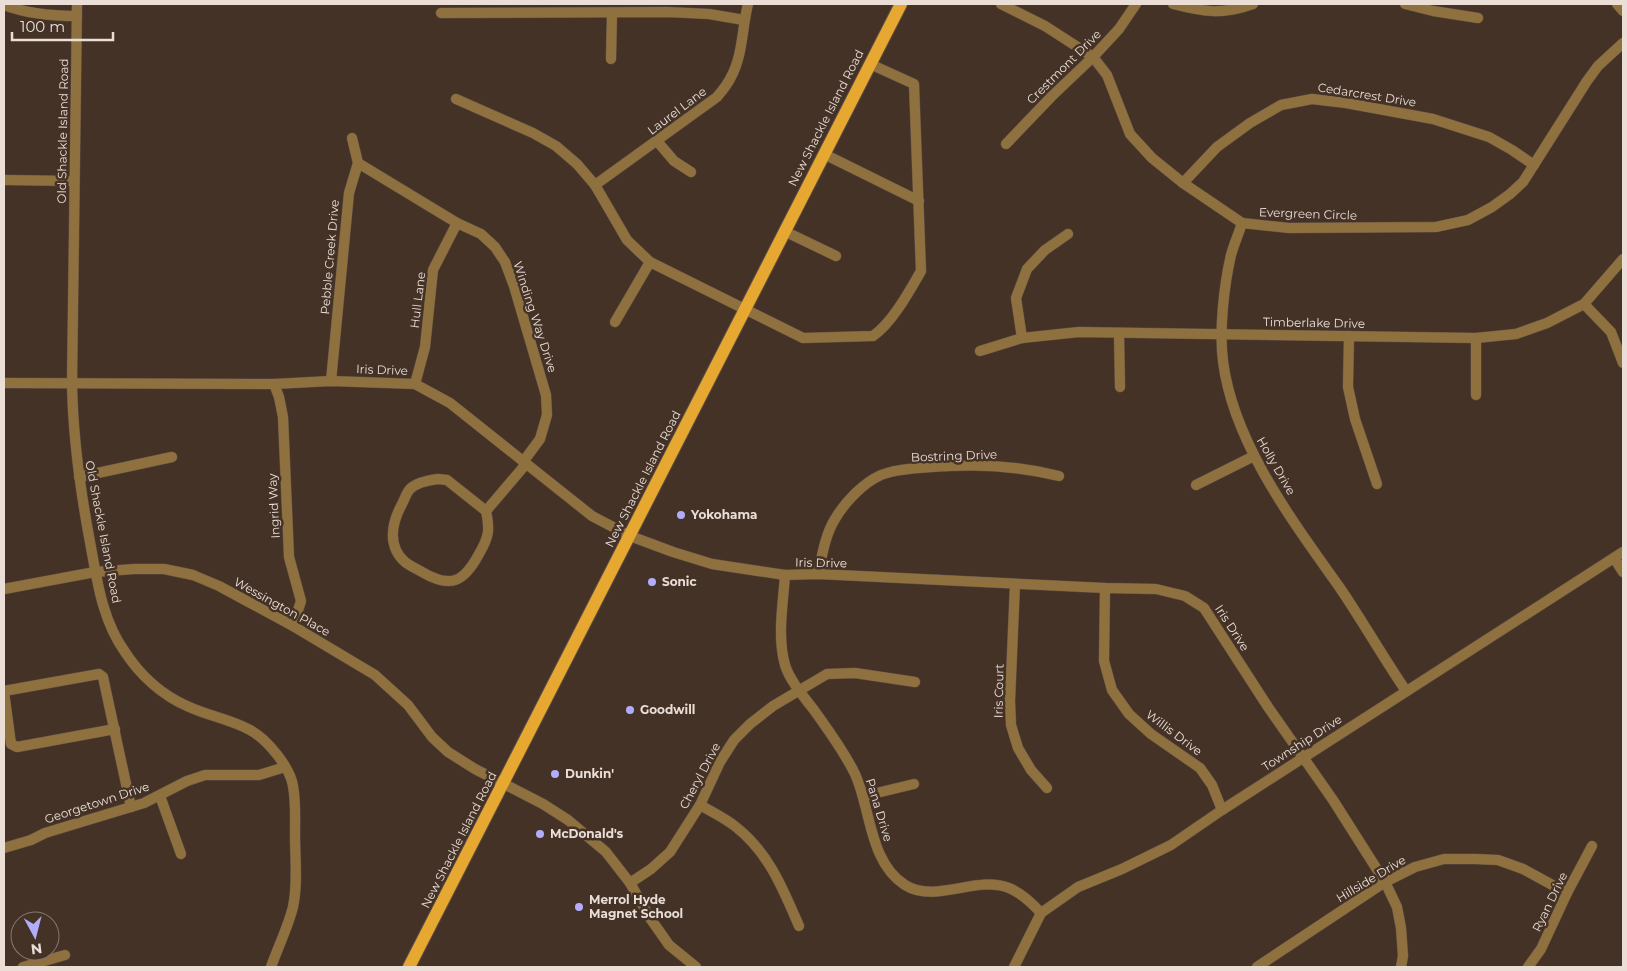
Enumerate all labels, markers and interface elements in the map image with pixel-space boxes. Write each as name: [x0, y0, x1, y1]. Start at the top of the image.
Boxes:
scale bar: [12, 10, 114, 42]
text: 100 m: [20, 17, 65, 36]
street label: Crestmont Drive: [1023, 26, 1104, 107]
street label: New Shackle Island Road: [785, 47, 867, 189]
street label: Old Shackle Island Road: [54, 58, 71, 204]
street label: Cedarcrest Drive: [1317, 79, 1417, 110]
street label: Laurel Lane: [644, 84, 709, 138]
street label: Pebble Creek Drive: [317, 199, 342, 315]
street label: Evergreen Circle: [1259, 204, 1357, 223]
street label: Winding Way Drive: [510, 259, 561, 374]
street label: Hull Lane: [407, 271, 428, 329]
street label: Timberlake Drive: [1263, 314, 1365, 331]
street label: Iris Drive: [356, 361, 408, 378]
street label: New Shackle Island Road: [602, 408, 684, 550]
street label: Holly Drive: [1254, 434, 1299, 498]
street label: Bostring Drive: [911, 447, 997, 464]
street label: Old Shackle Island Road: [82, 459, 125, 605]
street label: Ingrid Way: [264, 473, 283, 539]
place label: Yokohama: [690, 507, 757, 522]
marker: Yokohama: [675, 509, 687, 521]
street label: Iris Drive: [795, 555, 847, 570]
street label: Wessington Place: [232, 574, 333, 639]
place label: Sonic: [662, 574, 697, 589]
marker: Sonic: [646, 576, 658, 588]
street label: Iris Drive: [1212, 602, 1253, 654]
street label: Iris Court: [991, 664, 1006, 718]
place label: Goodwill: [640, 702, 695, 717]
marker: Goodwill: [624, 704, 636, 716]
street label: Willis Drive: [1143, 707, 1205, 759]
street label: Township Drive: [1259, 711, 1344, 774]
street label: Cheryl Drive: [676, 740, 723, 811]
place label: Dunkin': [565, 766, 614, 781]
marker: Dunkin': [549, 768, 561, 780]
street label: New Shackle Island Road: [418, 769, 500, 911]
street label: Pana Drive: [863, 776, 896, 843]
street label: Georgetown Drive: [43, 778, 151, 827]
place label: McDonald's: [550, 826, 624, 841]
marker: McDonald's: [534, 828, 546, 840]
street label: Hillside Drive: [1333, 852, 1408, 905]
street label: Ryan Drive: [1529, 869, 1570, 934]
place label: Merrol Hyde Magnet School: [589, 892, 683, 921]
marker: Merrol Hyde Magnet School: [573, 901, 585, 913]
north arrow: [10, 911, 60, 961]
text: N: [30, 939, 43, 959]

